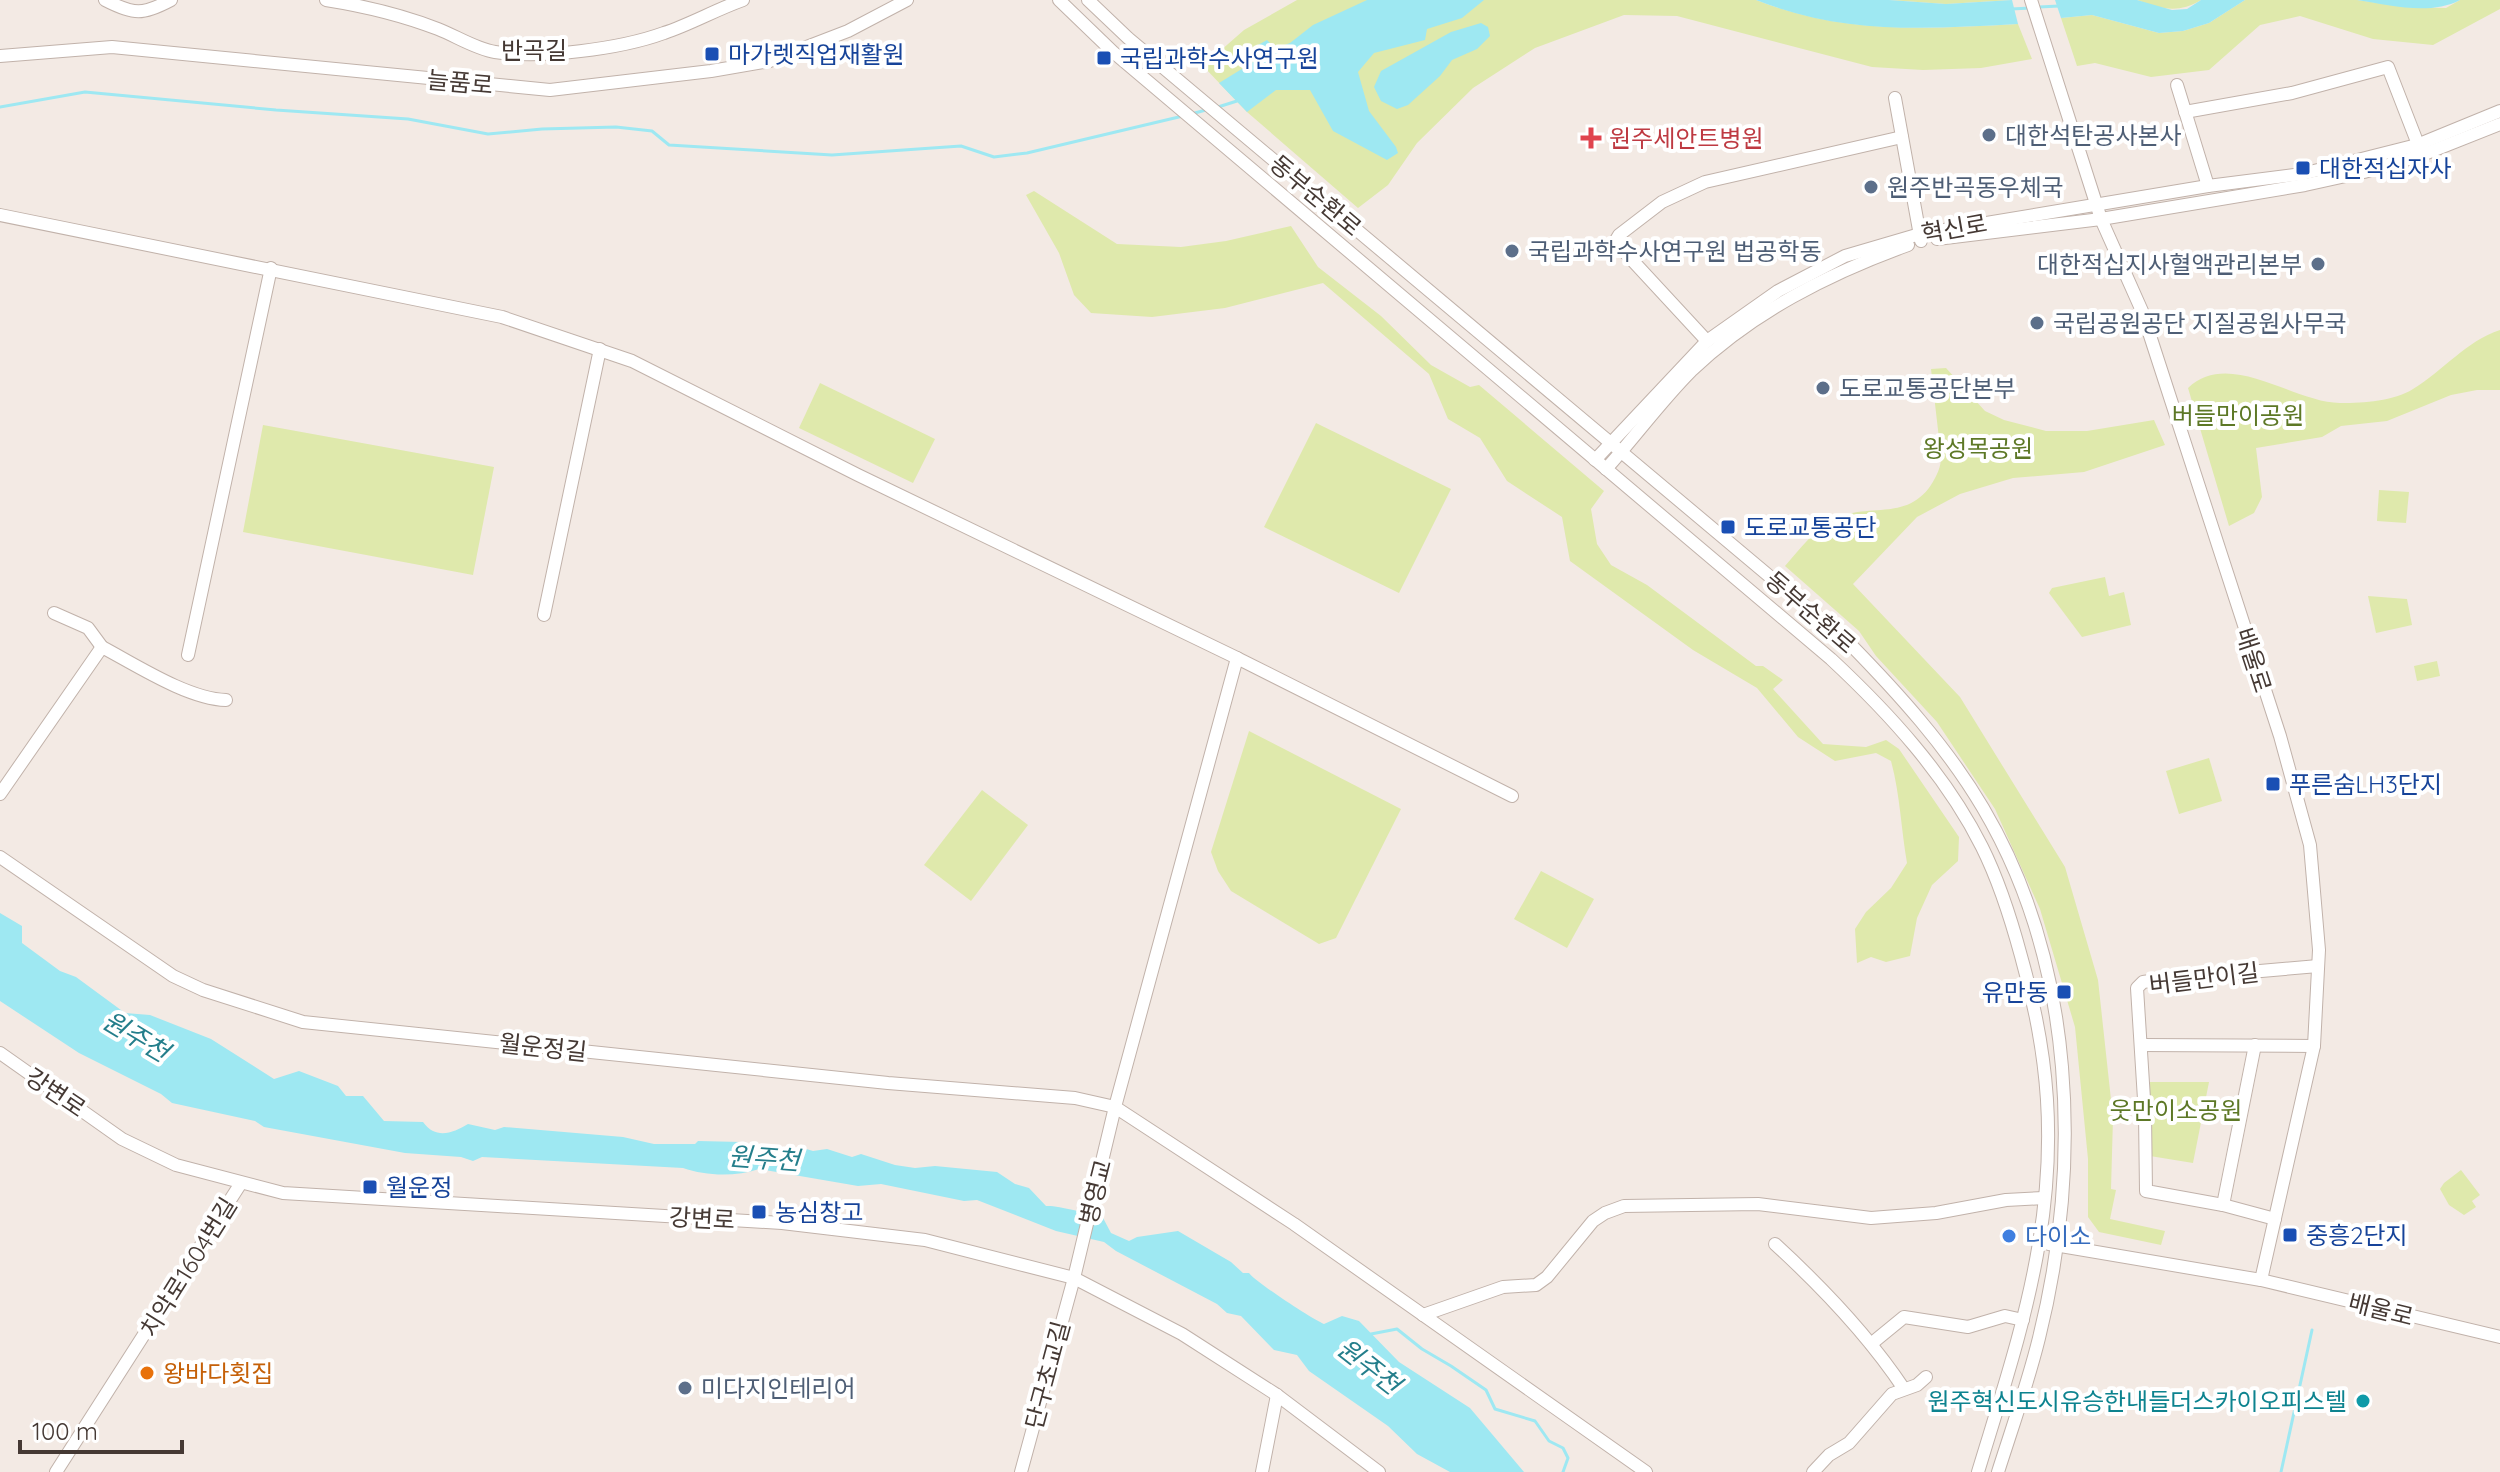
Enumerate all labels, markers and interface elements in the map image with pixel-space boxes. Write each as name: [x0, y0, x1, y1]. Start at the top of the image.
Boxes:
street label: 반곡길: [501, 35, 567, 65]
place label: 마가렛직업재활원: [728, 39, 905, 69]
place label: 국립과학수사연구원: [1120, 43, 1319, 73]
marker: 마가렛직업재활원: [703, 45, 721, 63]
marker: 국립과학수사연구원: [1095, 49, 1113, 67]
street label: 늘품로: [426, 64, 494, 100]
place label: 대한석탄공사본사: [2005, 120, 2182, 150]
place label: 원주세안트병원: [1609, 123, 1764, 153]
marker: 대한석탄공사본사: [1980, 126, 1998, 144]
marker: 원주세안트병원: [1580, 127, 1602, 149]
street label: 동부순환로: [1264, 148, 1368, 242]
place label: 대한적십자사: [2319, 153, 2451, 183]
marker: 대한적십자사: [2294, 159, 2312, 177]
place label: 원주반곡동우체국: [1887, 172, 2064, 202]
marker: 원주반곡동우체국: [1862, 178, 1880, 196]
street label: 혁신로: [1919, 207, 1989, 249]
place label: 국립과학수사연구원 법공학동: [1528, 236, 1822, 266]
marker: 국립과학수사연구원 법공학동: [1503, 242, 1521, 260]
place label: 대한적십지사혈액관리본부: [2037, 249, 2302, 279]
marker: 대한적십지사혈액관리본부: [2309, 255, 2327, 273]
place label: 국립공원공단 지질공원사무국: [2053, 308, 2347, 338]
marker: 국립공원공단 지질공원사무국: [2028, 314, 2046, 332]
place label: 도로교통공단본부: [1839, 373, 2016, 403]
marker: 도로교통공단본부: [1814, 379, 1832, 397]
park label: 버들만이공원: [2172, 400, 2304, 430]
park label: 왕성목공원: [1923, 433, 2033, 463]
place label: 도로교통공단: [1744, 512, 1876, 542]
marker: 도로교통공단: [1719, 518, 1737, 536]
street label: 동부순환로: [1759, 564, 1863, 660]
street label: 배울로: [2229, 624, 2279, 696]
place label: 푸른숨LH3단지: [2289, 769, 2442, 799]
marker: 푸른숨LH3단지: [2264, 775, 2282, 793]
street label: 버들만이길: [2147, 956, 2261, 1000]
place label: 유만동: [1982, 977, 2048, 1007]
marker: 유만동: [2055, 983, 2073, 1001]
water label: 원주천: [97, 1003, 178, 1070]
street label: 월운정길: [498, 1027, 588, 1067]
street label: 강변로: [20, 1061, 92, 1123]
park label: 웃만이소공원: [2110, 1095, 2242, 1125]
water label: 원주천: [727, 1139, 804, 1177]
street label: 병영교: [1072, 1156, 1118, 1228]
place label: 월운정: [386, 1172, 452, 1202]
marker: 월운정: [361, 1178, 379, 1196]
street label: 치악로1604번길: [133, 1192, 243, 1342]
place label: 농심창고: [775, 1197, 863, 1227]
street label: 강변로: [668, 1201, 736, 1235]
marker: 농심창고: [750, 1203, 768, 1221]
place label: 중흥2단지: [2306, 1220, 2408, 1250]
place label: 다이소: [2025, 1221, 2091, 1251]
marker: 중흥2단지: [2281, 1226, 2299, 1244]
marker: 다이소: [2000, 1227, 2018, 1245]
street label: 배울로: [2345, 1286, 2417, 1332]
street label: 단구초교길: [1018, 1318, 1076, 1432]
water label: 원주천: [1331, 1331, 1410, 1403]
place label: 왕바다횟집: [163, 1358, 273, 1388]
marker: 왕바다횟집: [138, 1364, 156, 1382]
place label: 미다지인테리어: [701, 1373, 856, 1403]
marker: 미다지인테리어: [676, 1379, 694, 1397]
place label: 원주혁신도시유승한내들더스카이오피스텔: [1927, 1386, 2347, 1416]
marker: 원주혁신도시유승한내들더스카이오피스텔: [2354, 1392, 2372, 1410]
scale bar: [20, 1404, 182, 1454]
text: 100 m: [32, 1416, 98, 1446]

